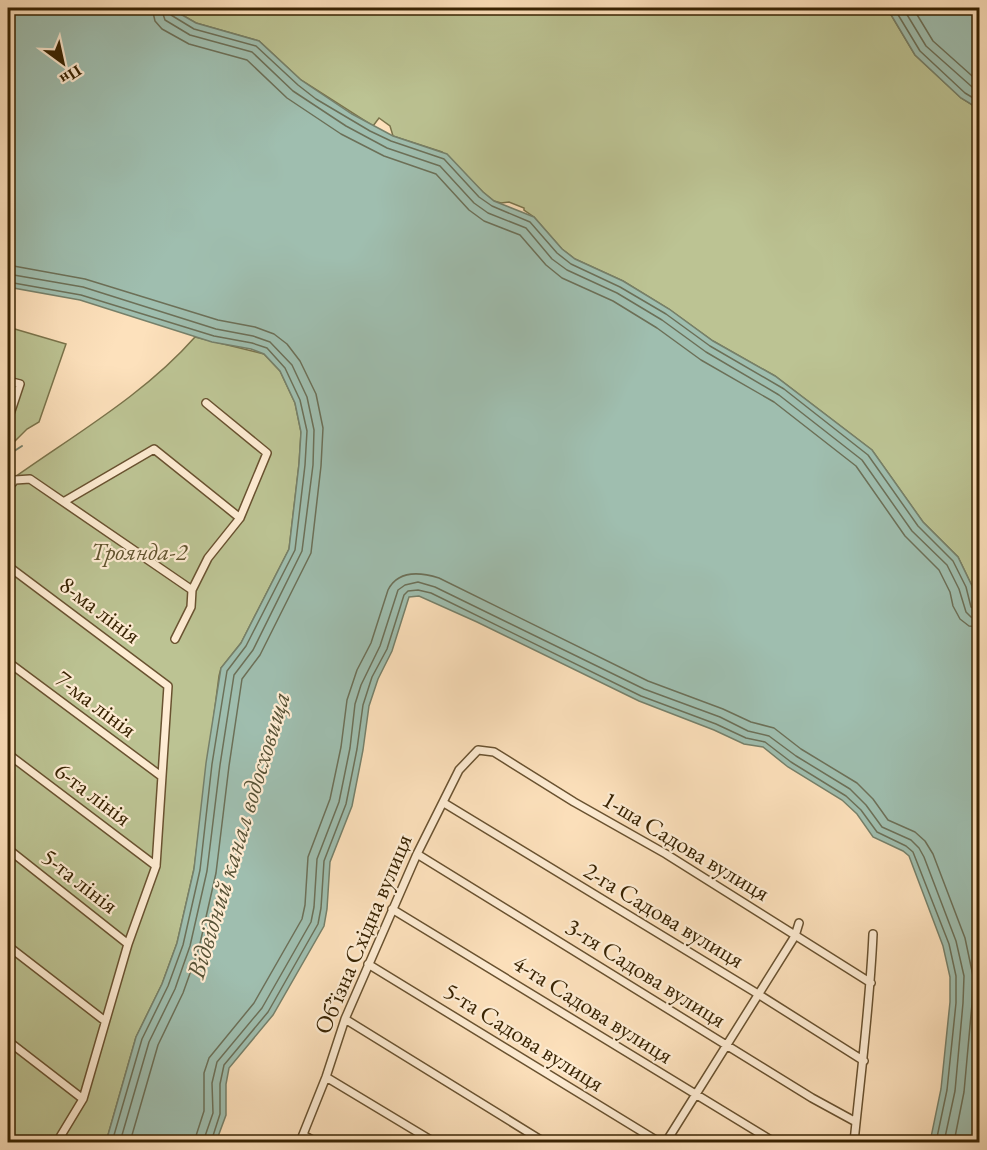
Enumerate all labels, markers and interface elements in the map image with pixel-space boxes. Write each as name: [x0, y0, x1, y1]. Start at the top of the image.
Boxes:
north arrow: [33, 33, 93, 93]
text: Пн: [56, 60, 86, 90]
park label: Троянда-2: [91, 536, 189, 567]
street label: 8-ма лінія: [53, 569, 147, 650]
street label: 7-ма лінія: [49, 663, 143, 744]
water label: Відвідний канал водосховища: [178, 687, 298, 984]
street label: 6-та лінія: [48, 754, 138, 833]
street label: 1-ша Садова вулиця: [597, 783, 776, 908]
street label: Обʼїзна Східна вулиця: [306, 829, 419, 1039]
street label: 5-та лінія: [36, 841, 125, 920]
street label: 2-га Садова вулиця: [578, 854, 750, 975]
street label: 3-тя Садова вулиця: [560, 911, 733, 1035]
street label: 4-та Садова вулиця: [507, 947, 679, 1070]
street label: 5-та Садова вулиця: [438, 975, 610, 1098]

